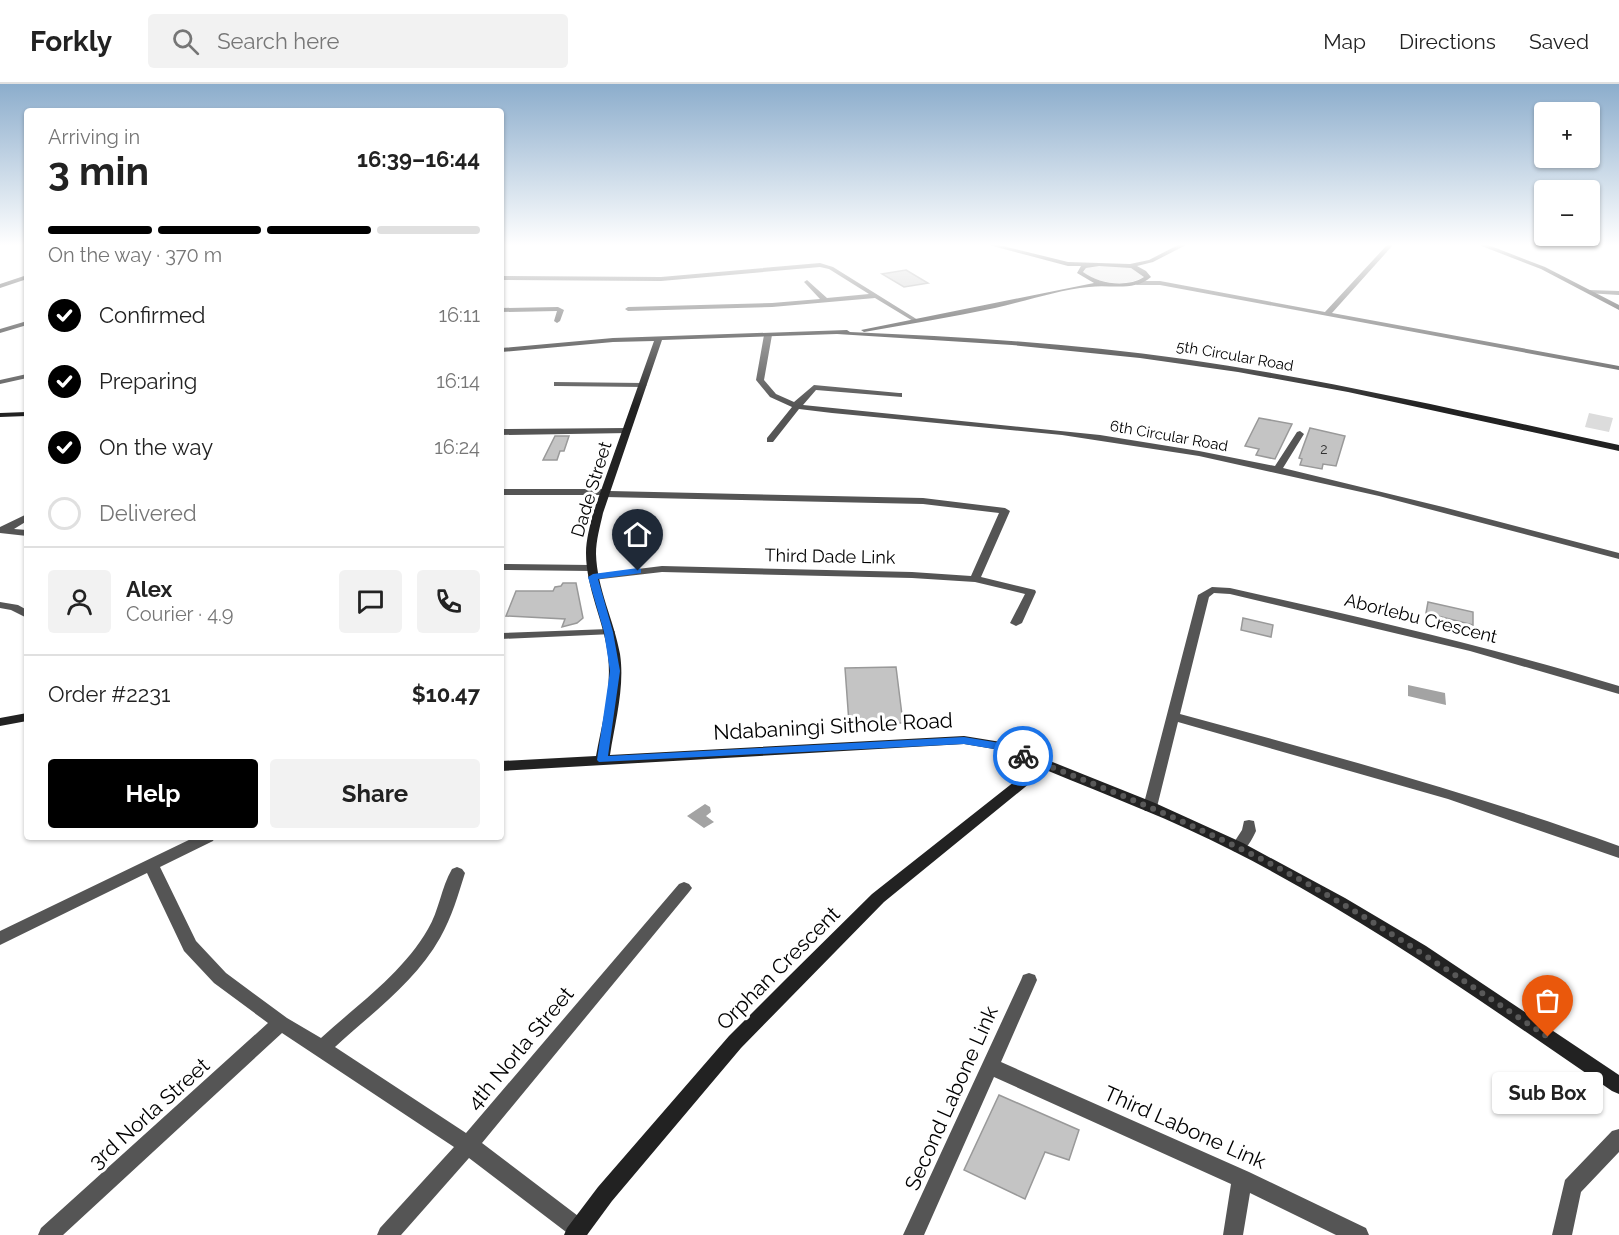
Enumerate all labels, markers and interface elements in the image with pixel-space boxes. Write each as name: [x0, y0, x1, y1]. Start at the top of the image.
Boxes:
search box: [148, 14, 568, 68]
text: Forkly: [30, 25, 112, 58]
icon: search: [169, 25, 202, 58]
text: Search here: [217, 28, 339, 54]
text: Map: [1323, 29, 1366, 54]
text: Directions: [1399, 29, 1496, 54]
text: Saved: [1529, 29, 1589, 54]
map controls: [1534, 102, 1600, 246]
button: +: [1534, 102, 1600, 168]
text: Arriving in: [48, 125, 140, 149]
text: 16:39–16:44: [357, 146, 480, 172]
text: 3 min: [48, 148, 149, 194]
button: −: [1534, 180, 1600, 246]
text: On the way · 370 m: [48, 243, 222, 267]
icon: check: [48, 299, 81, 332]
text: Confirmed: [99, 302, 206, 328]
text: 16:11: [439, 303, 480, 327]
street label: 5th Circular Road: [1175, 337, 1295, 375]
icon: check: [48, 365, 81, 398]
text: Preparing: [99, 368, 197, 394]
text: 16:14: [436, 369, 480, 393]
street label: 6th Circular Road: [1109, 417, 1229, 455]
icon: check: [48, 431, 81, 464]
text: On the way: [99, 434, 213, 460]
text: 16:24: [434, 435, 480, 459]
street label: Dade Street: [567, 439, 615, 539]
house number: 2: [1320, 441, 1328, 457]
text: Delivered: [99, 500, 197, 526]
pin: [612, 509, 663, 571]
icon: home: [621, 518, 654, 551]
street label: Third Dade Link: [764, 544, 896, 568]
button: person: [48, 570, 111, 633]
button: chat: [339, 570, 402, 633]
button: phone: [417, 570, 480, 633]
text: Alex: [126, 576, 172, 602]
street label: Aborlebu Crescent: [1342, 589, 1500, 647]
text: Courier · 4.9: [126, 602, 234, 626]
text: Order #2231: [48, 681, 170, 707]
text: $10.47: [412, 681, 480, 707]
street label: Ndabaningi Sithole Road: [713, 707, 953, 745]
courier: [993, 726, 1053, 786]
icon: bike: [1007, 740, 1040, 773]
button: Help: [48, 759, 258, 828]
button: Share: [270, 759, 480, 828]
street label: Orphan Crescent: [711, 901, 845, 1035]
pin: [1522, 975, 1573, 1037]
street label: 4th Norla Street: [461, 981, 579, 1115]
icon: bag: [1531, 984, 1564, 1017]
street label: Second Labone Link: [899, 1002, 1003, 1194]
street label: 3rd Norla Street: [84, 1052, 214, 1174]
callout: Sub Box: [1492, 1073, 1604, 1115]
street label: Third Labone Link: [1100, 1080, 1270, 1174]
text: Sub Box: [1509, 1081, 1586, 1105]

